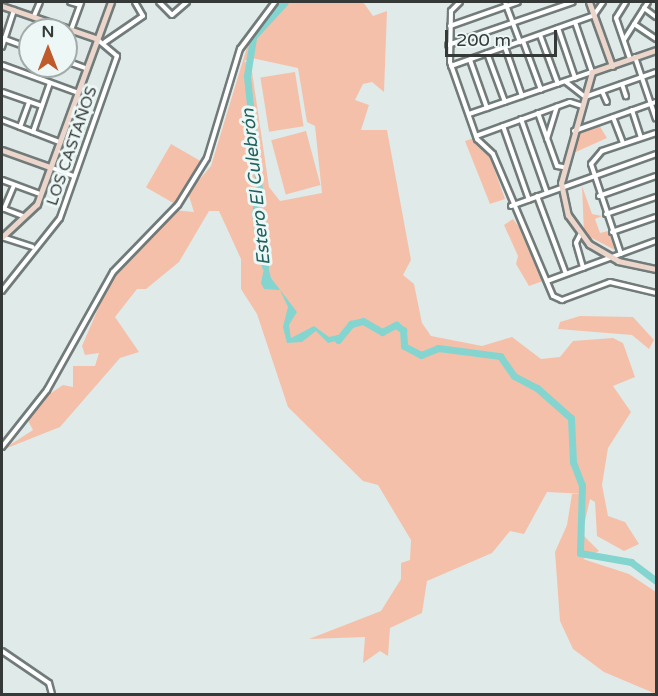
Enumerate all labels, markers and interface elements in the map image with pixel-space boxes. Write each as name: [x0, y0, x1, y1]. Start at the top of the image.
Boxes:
north arrow: [18, 18, 78, 78]
scale bar: [448, 18, 560, 56]
text: N: [42, 22, 54, 42]
text: 200 m: [456, 29, 511, 51]
street label: LOS CASTAÑOS: [43, 84, 101, 208]
water label: Estero El Culebrón: [237, 107, 275, 267]

